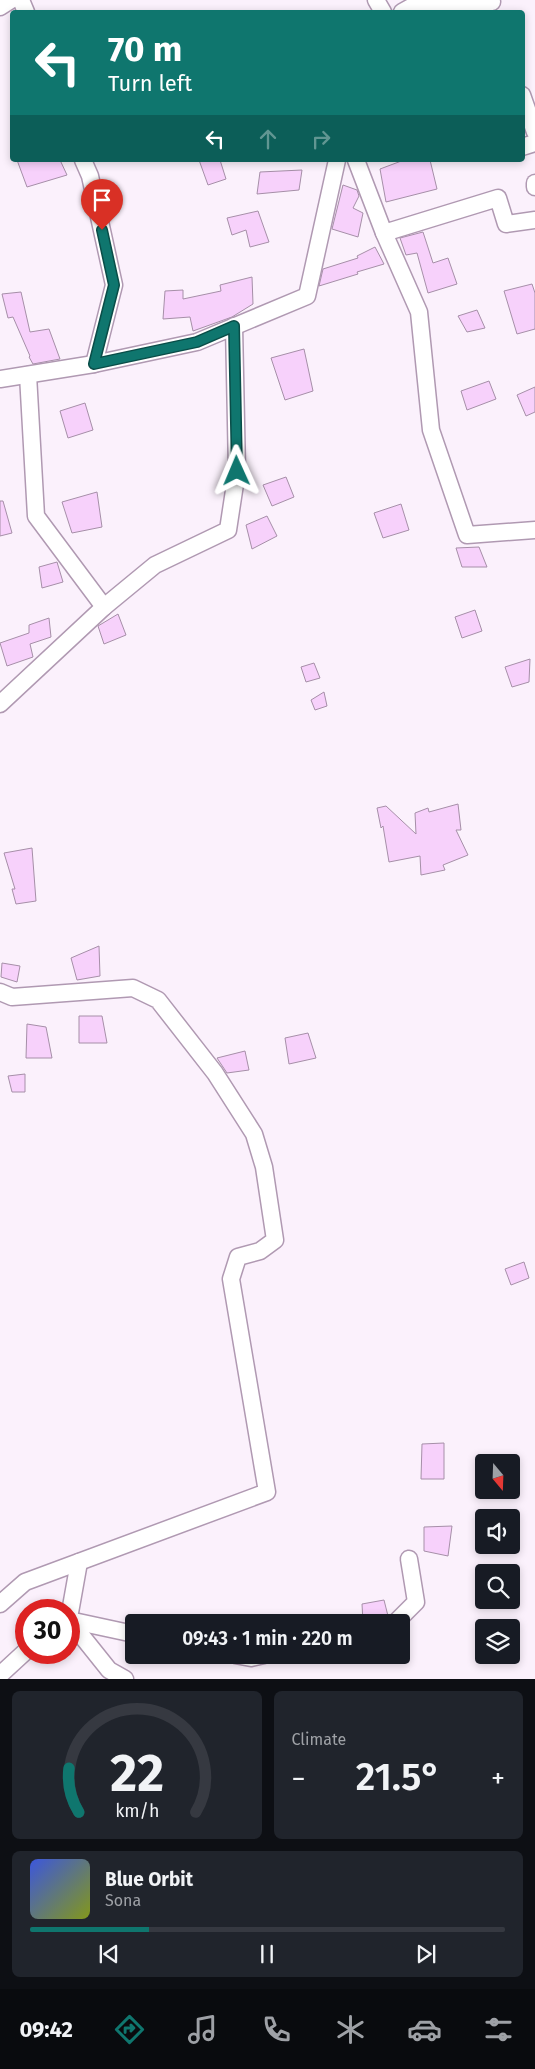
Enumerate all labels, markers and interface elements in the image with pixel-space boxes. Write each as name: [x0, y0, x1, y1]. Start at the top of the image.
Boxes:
text: 70 m: [108, 28, 182, 70]
icon: left: [25, 30, 90, 95]
text: Turn left: [108, 70, 192, 97]
icon: left: [201, 125, 229, 153]
icon: ahead: [254, 125, 282, 153]
icon: right: [307, 125, 335, 153]
pin: [81, 179, 123, 230]
icon: arrive: [88, 186, 116, 214]
position arrow: [210, 444, 262, 496]
north arrow: [475, 1454, 520, 1499]
map controls: [475, 1454, 520, 1664]
button: sound: [475, 1509, 520, 1554]
button: search: [475, 1564, 520, 1609]
speed limit sign: 30: [15, 1599, 80, 1664]
button: layers: [475, 1619, 520, 1664]
text: 09:43 · 1 min · 220 m: [182, 1627, 353, 1650]
text: Climate: [292, 1730, 346, 1749]
text: 22: [110, 1742, 164, 1805]
text: 21.5°: [356, 1754, 441, 1800]
text: −: [292, 1762, 306, 1795]
text: +: [491, 1762, 505, 1795]
text: km/h: [115, 1800, 159, 1822]
text: Blue Orbit: [105, 1868, 193, 1891]
text: Sona: [105, 1891, 141, 1910]
icon: previous: [95, 1940, 123, 1968]
icon: pause: [253, 1940, 281, 1968]
icon: next: [412, 1940, 440, 1968]
icon: directions: [112, 2012, 147, 2047]
icon: music: [185, 2012, 220, 2047]
icon: phone: [259, 2012, 294, 2047]
icon: climate: [333, 2012, 368, 2047]
icon: car: [407, 2012, 442, 2047]
icon: filters: [481, 2012, 516, 2047]
text: 09:42: [19, 2016, 73, 2043]

